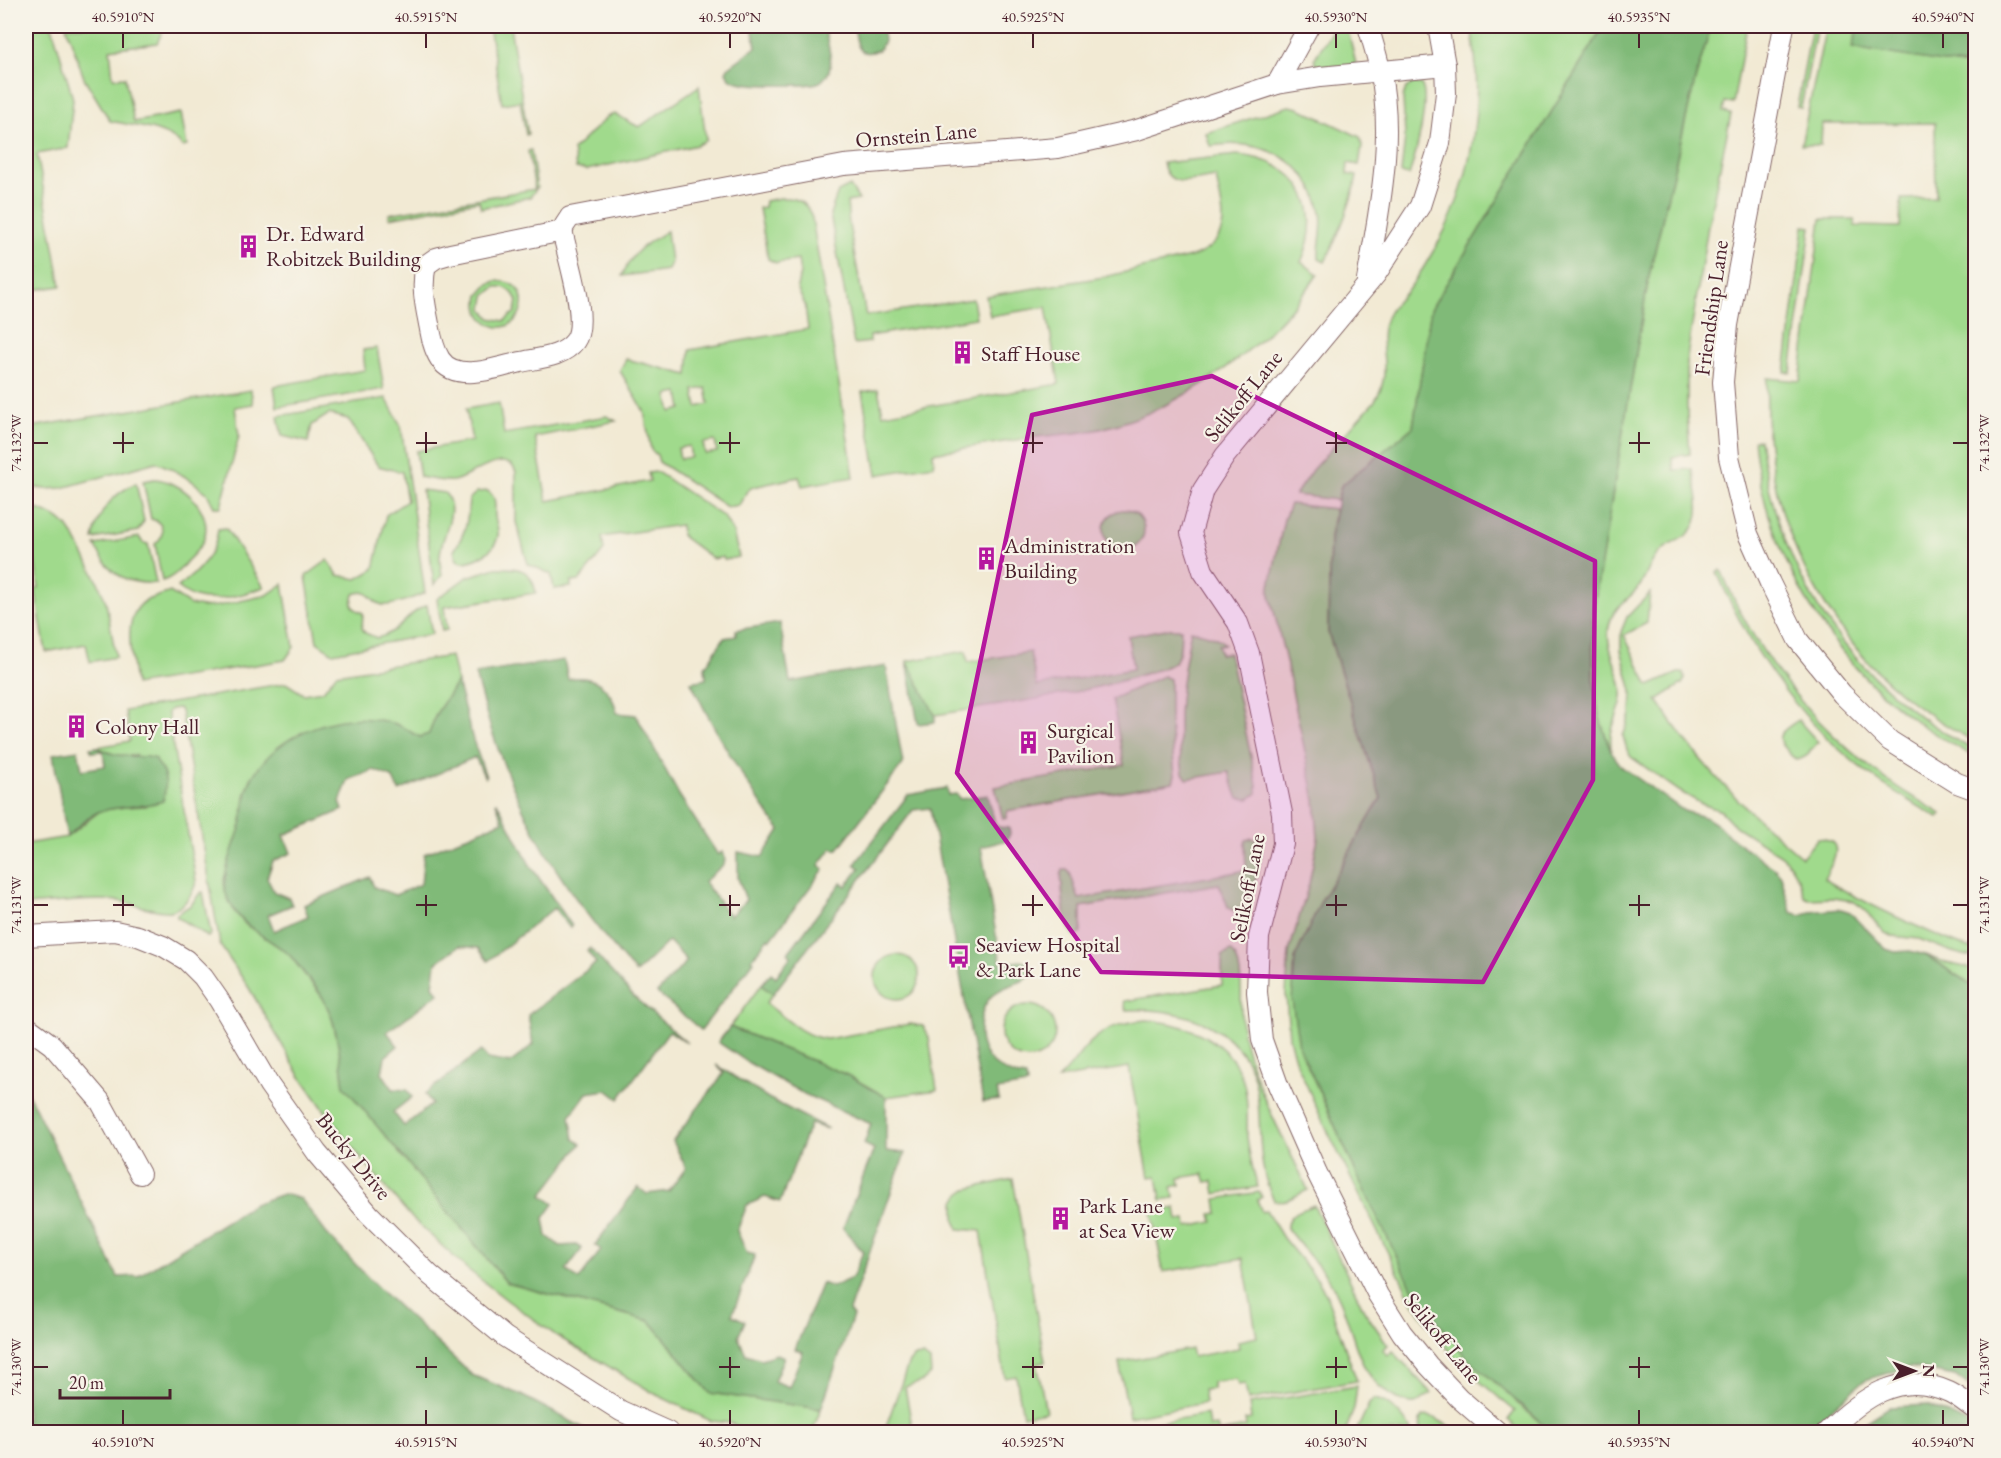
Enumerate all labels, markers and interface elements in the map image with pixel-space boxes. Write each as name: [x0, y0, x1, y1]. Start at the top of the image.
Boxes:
text: 40.5910°N: [92, 7, 155, 26]
text: 40.5915°N: [395, 7, 458, 26]
text: 40.5920°N: [699, 7, 762, 26]
text: 40.5925°N: [1002, 7, 1065, 26]
text: 40.5930°N: [1305, 7, 1368, 26]
text: 40.5935°N: [1608, 7, 1671, 26]
text: 40.5940°N: [1912, 7, 1975, 26]
street label: Ornstein Lane: [854, 115, 978, 155]
place label: Dr. Edward Robitzek Building: [266, 219, 421, 273]
building icon: Dr. Edward Robitzek Building: [235, 233, 261, 259]
street label: Friendship Lane: [1687, 238, 1735, 378]
place label: Staff House: [981, 339, 1080, 368]
building icon: Staff House: [950, 340, 976, 366]
street label: Selikoff Lane: [1197, 344, 1289, 448]
text: 74.132°W: [6, 414, 25, 472]
text: 74.132°W: [1974, 414, 1993, 472]
place label: Administration Building: [1003, 531, 1135, 585]
building icon: Administration Building: [973, 545, 999, 571]
place label: Colony Hall: [95, 712, 199, 741]
building icon: Colony Hall: [64, 713, 90, 739]
place label: Surgical Pavilion: [1047, 716, 1115, 770]
building icon: Surgical Pavilion: [1016, 730, 1042, 756]
street label: Selikoff Lane: [1222, 831, 1272, 945]
text: 74.131°W: [6, 876, 25, 934]
text: 74.131°W: [1974, 876, 1993, 934]
place label: Seaview Hospital & Park Lane: [976, 930, 1120, 984]
bus stop icon: Seaview Hospital & Park Lane: [945, 944, 971, 970]
street label: Bucky Drive: [310, 1106, 399, 1206]
place label: Park Lane at Sea View: [1079, 1191, 1175, 1245]
building icon: Park Lane at Sea View: [1048, 1205, 1074, 1231]
street label: Selikoff Lane: [1397, 1286, 1489, 1390]
text: 74.130°W: [6, 1338, 25, 1396]
text: 74.130°W: [1974, 1338, 1993, 1396]
north arrow: [1884, 1341, 1944, 1401]
scale bar: [60, 1362, 170, 1400]
text: N: [1918, 1365, 1939, 1378]
text: 20 m: [69, 1371, 104, 1394]
text: 40.5910°N: [92, 1432, 155, 1451]
text: 40.5915°N: [395, 1432, 458, 1451]
text: 40.5920°N: [699, 1432, 762, 1451]
text: 40.5925°N: [1002, 1432, 1065, 1451]
text: 40.5930°N: [1305, 1432, 1368, 1451]
text: 40.5935°N: [1608, 1432, 1671, 1451]
text: 40.5940°N: [1912, 1432, 1975, 1451]

